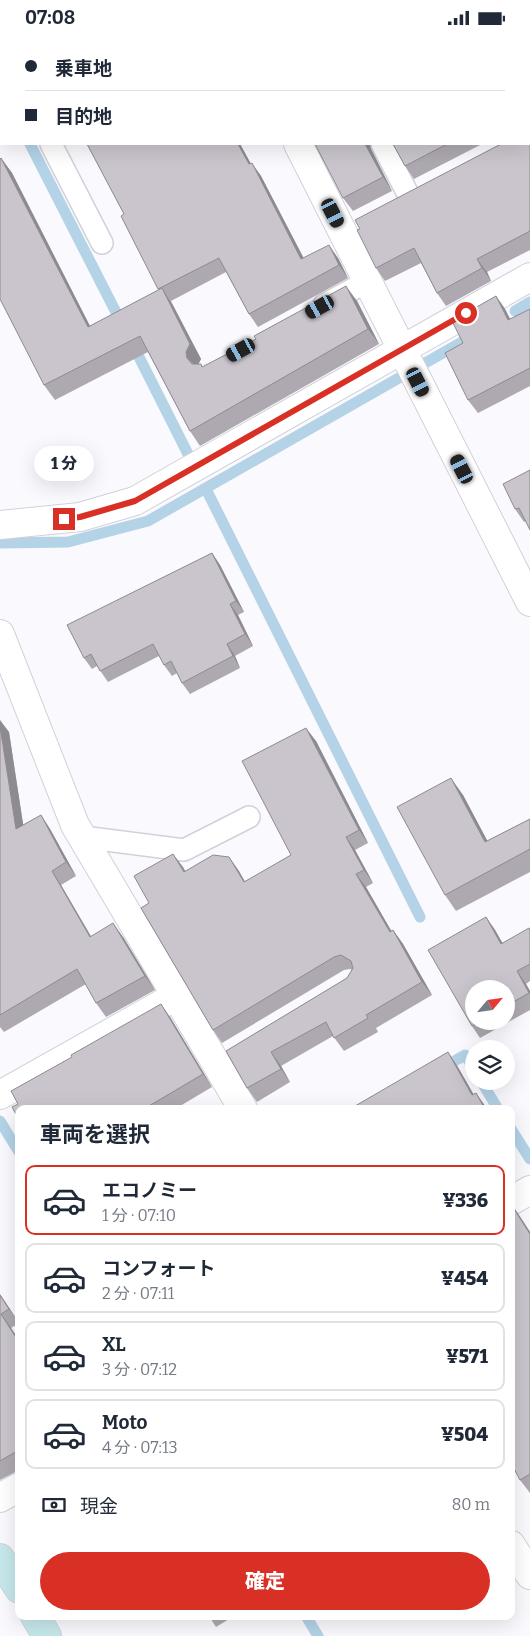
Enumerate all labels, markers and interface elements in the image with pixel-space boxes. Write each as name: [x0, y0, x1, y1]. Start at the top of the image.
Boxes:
text: 07:08: [25, 6, 75, 29]
text: 乗車地: [55, 57, 112, 80]
text: 目的地: [55, 105, 112, 128]
car: [319, 196, 346, 230]
car: [303, 293, 336, 321]
route start: [455, 302, 477, 324]
car: [224, 336, 257, 364]
car: [404, 365, 431, 399]
callout: 1 分: [34, 447, 94, 481]
car: [448, 452, 475, 486]
text: 1 分: [51, 454, 77, 473]
route end: [53, 508, 75, 530]
north arrow: [465, 980, 515, 1030]
map controls: [465, 980, 515, 1090]
button: layers: [465, 1040, 515, 1090]
text: 車両を選択: [40, 1121, 150, 1148]
icon: car: [42, 1178, 87, 1223]
text: エコノミー: [102, 1179, 197, 1202]
text: ¥336: [442, 1189, 488, 1212]
text: 1 分 · 07:10: [102, 1206, 176, 1225]
icon: car: [42, 1256, 87, 1301]
text: コンフォート: [102, 1257, 215, 1280]
text: ¥454: [441, 1267, 488, 1290]
text: 2 分 · 07:11: [102, 1284, 174, 1303]
text: XL: [102, 1333, 126, 1356]
icon: car: [42, 1334, 87, 1379]
text: ¥571: [446, 1345, 488, 1368]
text: 3 分 · 07:12: [102, 1360, 177, 1379]
text: Moto: [102, 1411, 148, 1434]
icon: car: [42, 1412, 87, 1457]
text: ¥504: [441, 1423, 488, 1446]
text: 4 分 · 07:13: [102, 1438, 178, 1457]
icon: cash: [40, 1491, 68, 1519]
text: 現金: [80, 1495, 118, 1518]
text: 80 m: [452, 1495, 490, 1514]
button: 確定: [40, 1552, 490, 1610]

